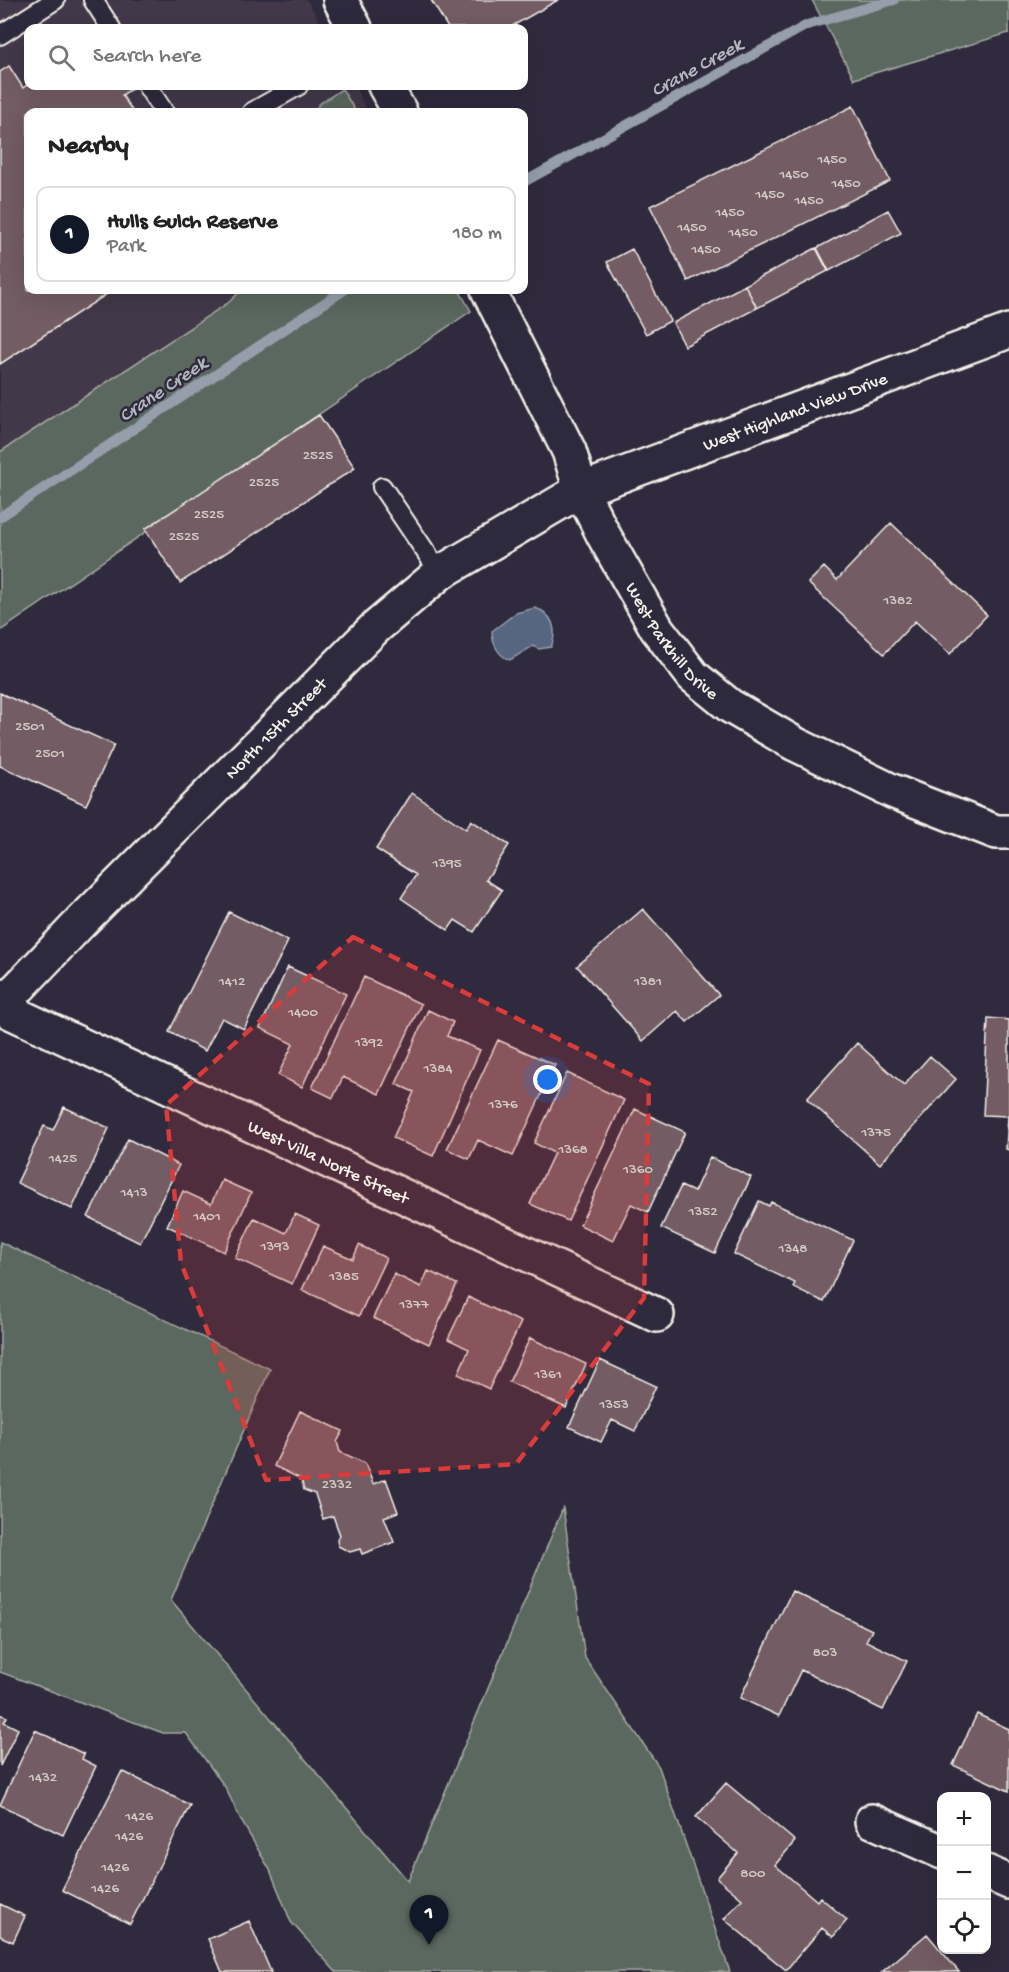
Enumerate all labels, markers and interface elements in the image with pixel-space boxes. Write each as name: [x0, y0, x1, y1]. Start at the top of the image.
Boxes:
search box: [24, 24, 528, 90]
water label: Crane Creek: [648, 33, 749, 104]
icon: search: [45, 41, 78, 74]
text: Search here: [93, 44, 201, 70]
text: Nearby: [48, 132, 129, 163]
house number: 1450: [816, 151, 847, 169]
house number: 1450: [778, 166, 809, 184]
house number: 1450: [830, 175, 861, 193]
house number: 1450: [754, 186, 785, 204]
house number: 1450: [793, 192, 824, 210]
house number: 1450: [714, 204, 745, 222]
text: Hulls Gulch Reserve: [107, 210, 278, 236]
house number: 1450: [676, 219, 707, 237]
text: 1: [65, 223, 74, 246]
text: 180 m: [453, 223, 502, 246]
house number: 1450: [727, 224, 758, 242]
text: Park: [107, 236, 145, 259]
house number: 1450: [690, 241, 721, 259]
water label: Crane Creek: [116, 352, 214, 429]
street label: West Highland View Drive: [701, 369, 891, 457]
house number: 2525: [303, 447, 333, 465]
house number: 2525: [249, 474, 279, 492]
house number: 2525: [194, 506, 224, 524]
house number: 2525: [169, 528, 199, 546]
street label: West Parkhill Drive: [620, 579, 722, 706]
house number: 1382: [882, 592, 913, 610]
street label: North 15th Street: [222, 673, 333, 785]
house number: 2501: [15, 718, 45, 736]
house number: 2501: [35, 745, 65, 763]
house number: 1395: [431, 855, 462, 873]
house number: 1412: [218, 973, 245, 991]
house number: 1381: [633, 973, 662, 991]
house number: 1400: [287, 1004, 319, 1022]
house number: 1392: [354, 1034, 383, 1052]
house number: 1384: [422, 1060, 453, 1078]
your location: [533, 1065, 562, 1094]
house number: 1376: [487, 1096, 518, 1114]
street label: West Villa Norte Street: [244, 1117, 413, 1211]
house number: 1375: [860, 1124, 891, 1142]
house number: 1368: [557, 1141, 588, 1159]
house number: 1425: [48, 1150, 77, 1168]
house number: 1360: [622, 1161, 653, 1179]
house number: 1413: [120, 1184, 148, 1202]
house number: 1352: [687, 1203, 718, 1221]
house number: 1401: [192, 1208, 221, 1226]
house number: 1393: [259, 1238, 290, 1256]
house number: 1348: [777, 1240, 808, 1258]
house number: 1385: [328, 1268, 359, 1286]
house number: 1377: [398, 1296, 430, 1314]
house number: 1361: [533, 1366, 562, 1384]
house number: 1353: [598, 1396, 629, 1414]
house number: 2332: [322, 1476, 352, 1494]
house number: 803: [813, 1644, 837, 1662]
house number: 1432: [28, 1769, 57, 1787]
map controls: [937, 1792, 991, 1954]
button: +: [937, 1792, 991, 1846]
house number: 1426: [124, 1808, 153, 1826]
house number: 1426: [114, 1828, 143, 1846]
button: −: [937, 1846, 991, 1900]
house number: 1426: [100, 1859, 129, 1877]
house number: 800: [740, 1865, 766, 1883]
house number: 1426: [90, 1880, 119, 1898]
pin: 1: [410, 1896, 448, 1945]
button: locate: [937, 1900, 991, 1954]

